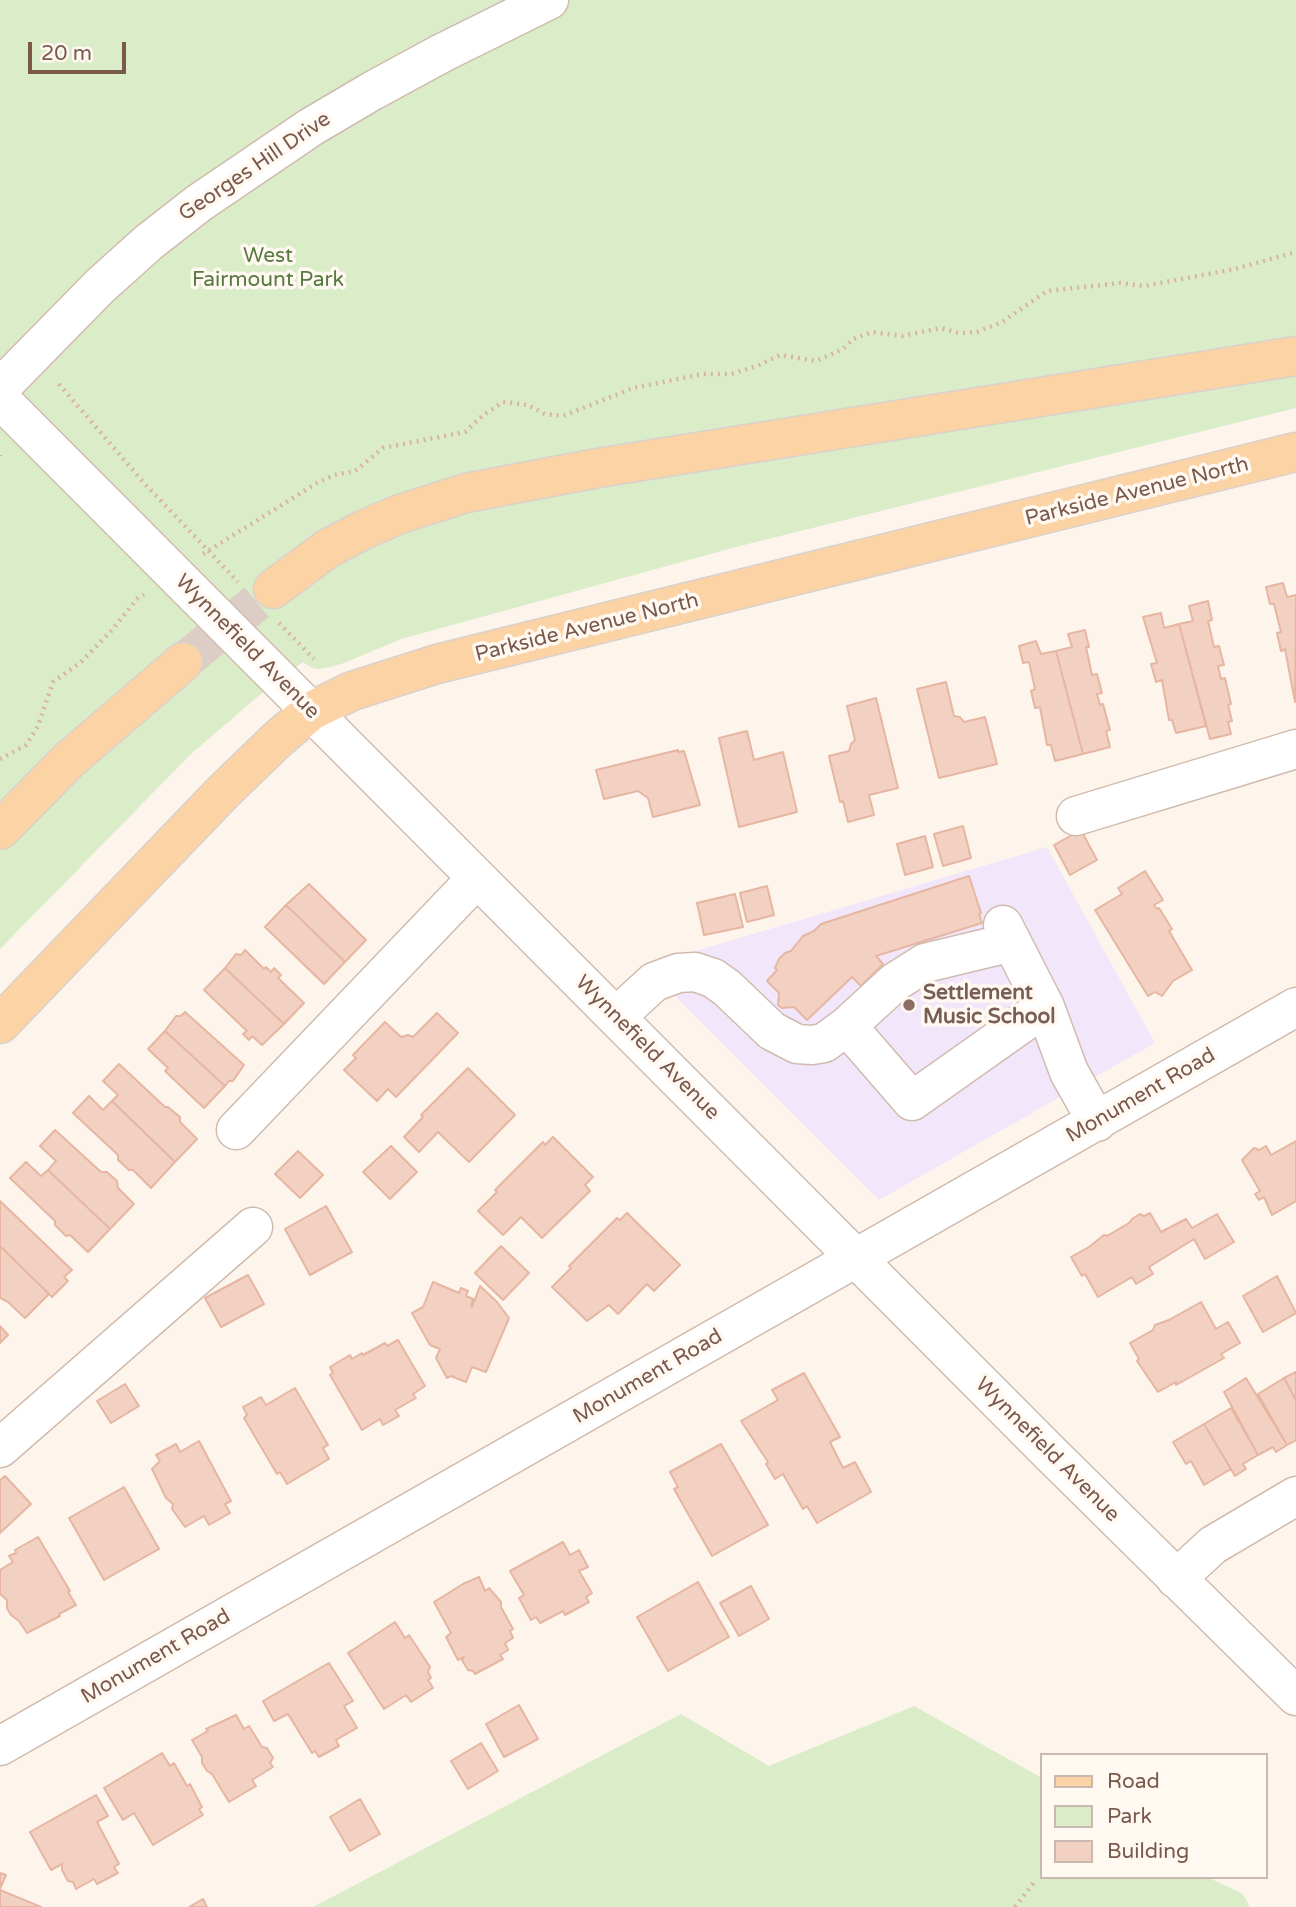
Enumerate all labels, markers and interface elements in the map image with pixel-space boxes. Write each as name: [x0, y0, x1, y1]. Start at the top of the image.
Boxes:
scale bar: [32, 28, 130, 72]
text: 20 m: [41, 41, 92, 66]
street label: Georges Hill Drive: [174, 107, 336, 227]
park label: West Fairmount Park: [192, 243, 344, 293]
street label: Parkside Avenue North: [1023, 452, 1251, 532]
street label: Wynnefield Avenue: [169, 569, 325, 725]
street label: Parkside Avenue North: [473, 588, 701, 668]
street label: Wynnefield Avenue: [569, 970, 725, 1126]
place label: Settlement Music School: [923, 980, 1055, 1030]
marker: Settlement Music School: [901, 997, 917, 1013]
street label: Monument Road: [1062, 1043, 1220, 1149]
street label: Monument Road: [569, 1324, 727, 1430]
street label: Wynnefield Avenue: [969, 1372, 1125, 1528]
street label: Monument Road: [77, 1604, 235, 1710]
legend: [1040, 1753, 1268, 1879]
text: Road: [1107, 1769, 1160, 1794]
text: Park: [1107, 1804, 1152, 1829]
text: Building: [1107, 1839, 1189, 1864]

